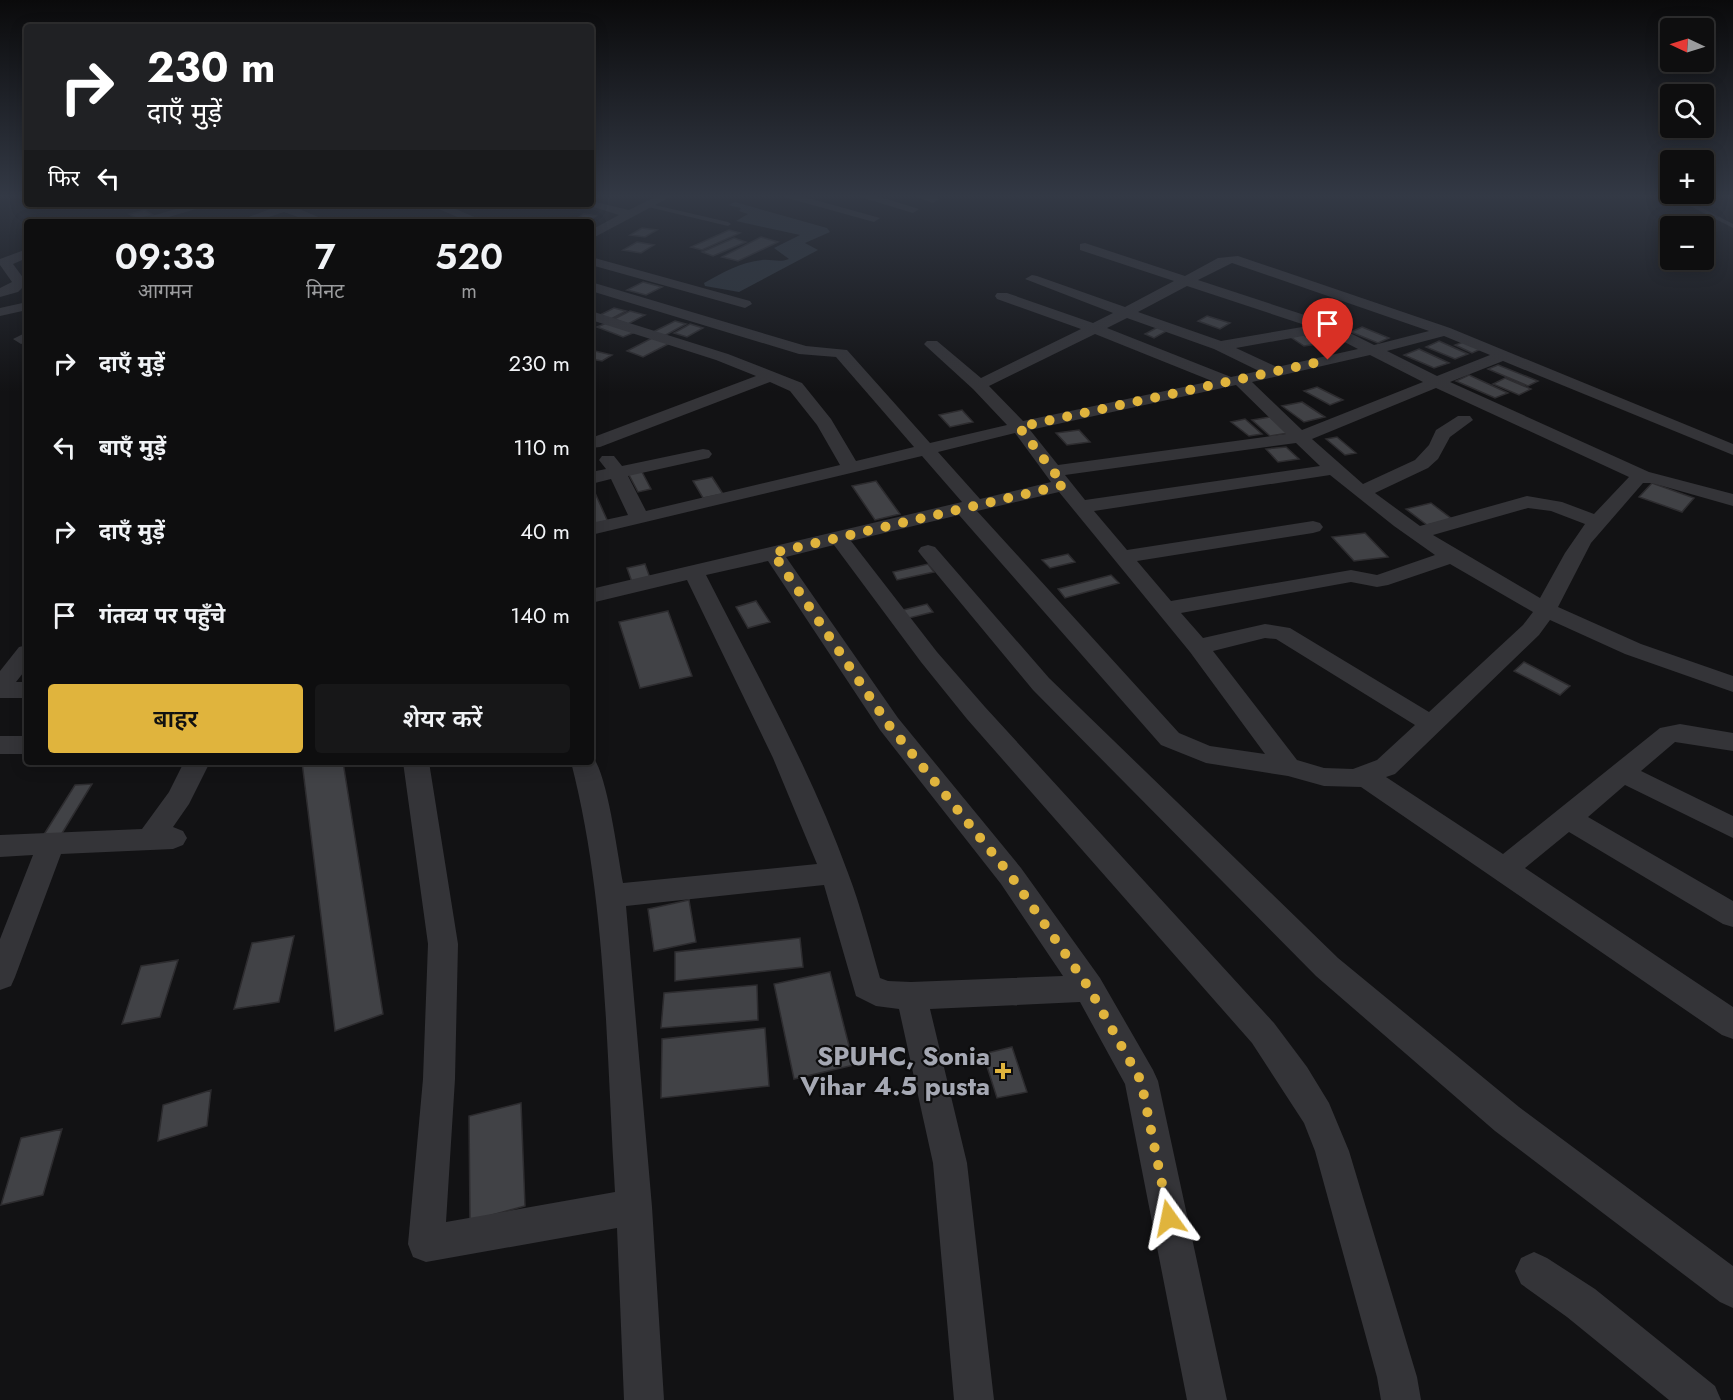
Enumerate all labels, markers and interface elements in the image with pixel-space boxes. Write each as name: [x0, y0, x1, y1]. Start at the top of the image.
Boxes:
north arrow: [1660, 18, 1714, 72]
map controls: [1660, 18, 1714, 270]
text: 230 m: [147, 37, 275, 98]
icon: right: [48, 48, 126, 126]
button: search: [1660, 84, 1714, 138]
text: दाएँ मुड़ें: [147, 93, 222, 132]
button: +: [1660, 150, 1714, 204]
text: फिर: [48, 162, 80, 194]
icon: left: [92, 162, 125, 195]
button: −: [1660, 216, 1714, 270]
text: 09:33: [115, 230, 215, 282]
text: 7: [315, 230, 336, 282]
text: 520: [435, 230, 503, 282]
text: आगमन: [138, 277, 192, 306]
text: मिनट: [306, 277, 344, 306]
text: m: [461, 277, 477, 306]
pin: [1302, 298, 1353, 360]
icon: arrive: [1311, 307, 1344, 340]
icon: right: [48, 347, 81, 380]
text: दाएँ मुड़ें: [99, 347, 165, 379]
text: 230 m: [509, 347, 570, 379]
icon: left: [48, 431, 81, 464]
text: बाएँ मुड़ें: [99, 431, 166, 463]
text: 110 m: [513, 431, 570, 463]
icon: right: [48, 515, 81, 548]
text: दाएँ मुड़ें: [99, 515, 165, 547]
text: 40 m: [520, 515, 570, 547]
icon: arrive: [48, 599, 81, 632]
text: गंतव्य पर पहुँचे: [99, 599, 225, 631]
text: 140 m: [510, 599, 570, 631]
button: बाहर: [48, 684, 303, 753]
button: शेयर करें: [315, 684, 570, 753]
place label: SPUHC, Sonia Vihar 4.5 pusta: [799, 1037, 990, 1105]
marker: SPUHC, Sonia Vihar 4.5 pusta: [994, 1062, 1012, 1080]
position arrow: [1137, 1186, 1201, 1250]

